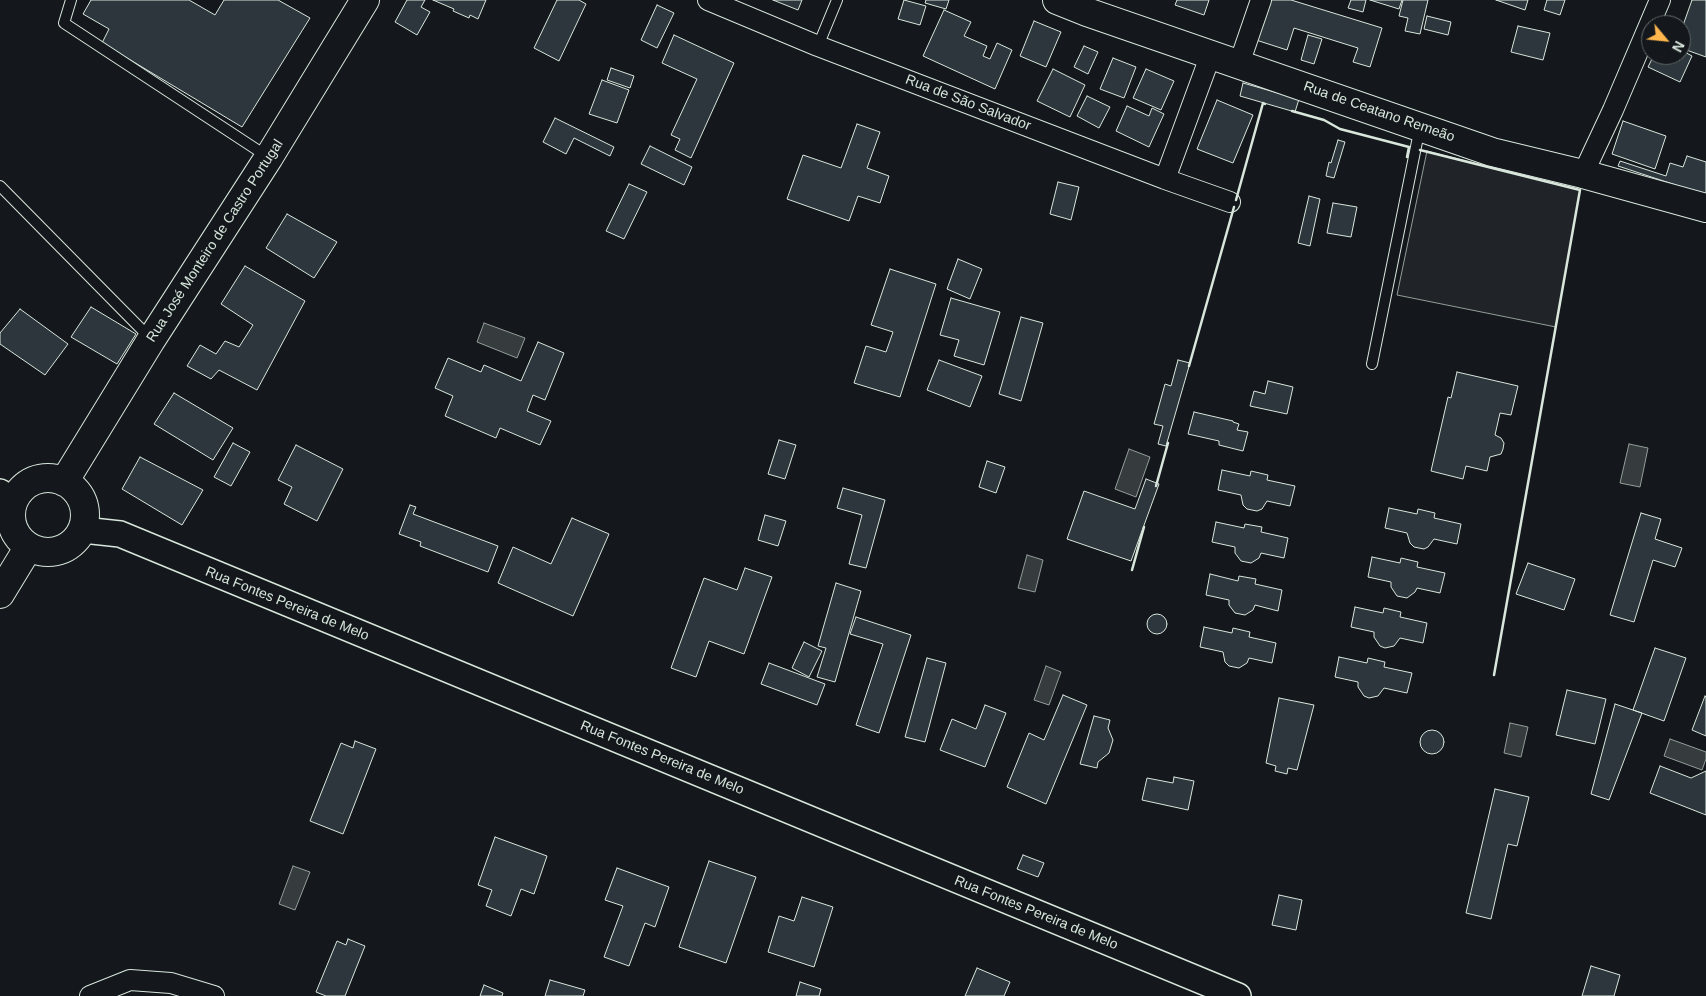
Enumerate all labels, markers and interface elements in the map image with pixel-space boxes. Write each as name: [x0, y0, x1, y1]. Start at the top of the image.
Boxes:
north arrow: [1641, 15, 1691, 65]
text: N: [1669, 38, 1688, 55]
street label: Rua de São Salvador: [903, 71, 1033, 135]
street label: Rua de Ceatano Remeão: [1301, 78, 1457, 146]
street label: Rua José Monteiro de Castro Portugal: [143, 137, 287, 345]
street label: Rua Fontes Pereira de Melo: [203, 563, 371, 645]
street label: Rua Fontes Pereira de Melo: [578, 717, 746, 799]
street label: Rua Fontes Pereira de Melo: [952, 872, 1120, 954]

